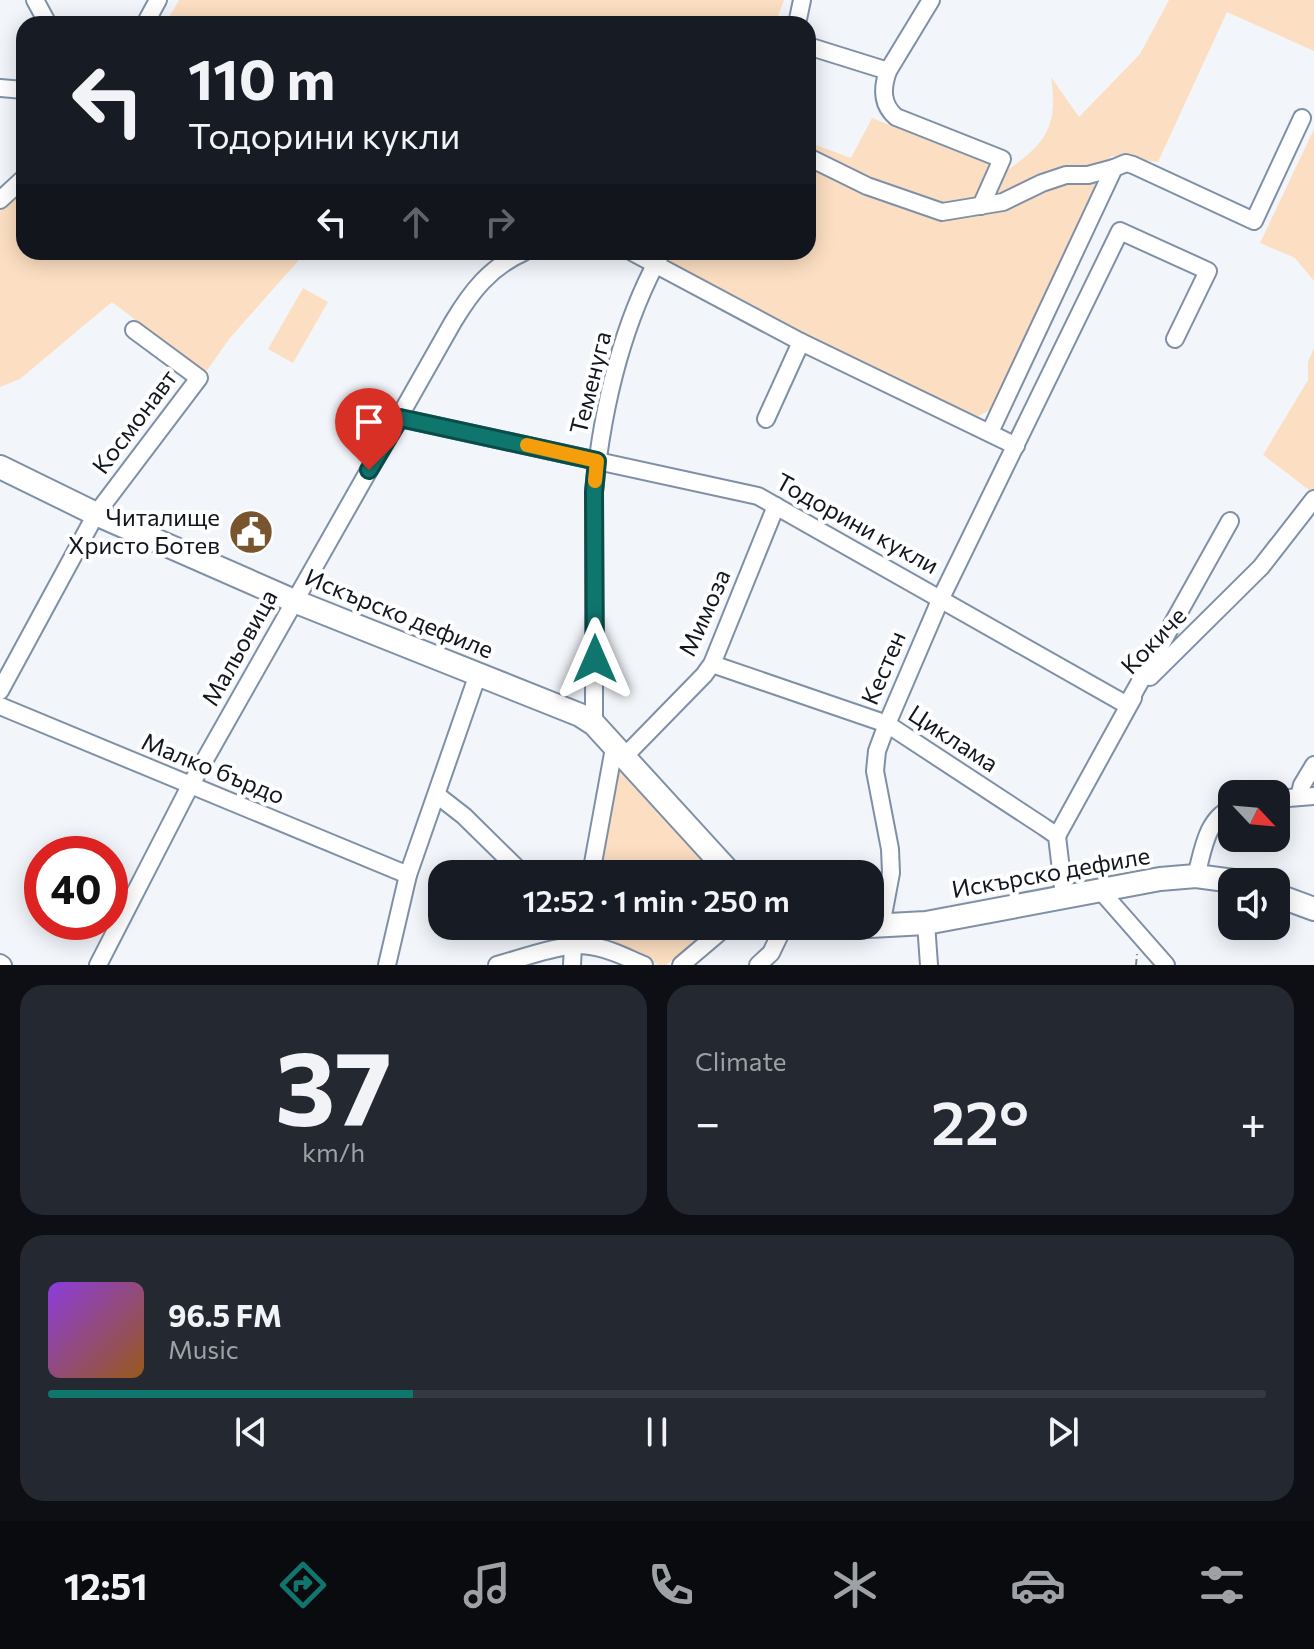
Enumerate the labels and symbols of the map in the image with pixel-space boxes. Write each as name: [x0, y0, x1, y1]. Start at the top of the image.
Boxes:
street label: Теменуга: [563, 328, 616, 437]
street label: Космонавт: [85, 363, 182, 479]
pin: [335, 388, 403, 470]
street label: Тодорини кукли: [771, 466, 944, 579]
place label: Читалище Христо Ботев: [68, 502, 220, 559]
public building icon: Читалище Христо Ботев: [227, 508, 275, 556]
street label: Искърско дефиле: [301, 562, 498, 664]
street label: Мимоза: [672, 564, 736, 660]
street label: Мальовица: [195, 584, 283, 711]
street label: Кокиче: [1114, 601, 1192, 679]
position arrow: [553, 617, 637, 701]
street label: Кестен: [854, 626, 911, 709]
street label: Циклама: [904, 698, 1004, 777]
street label: Малко бърдо: [138, 726, 289, 809]
north arrow: [1218, 780, 1290, 852]
speed limit sign: 40: [24, 836, 128, 940]
street label: Искърско дефиле: [949, 840, 1152, 903]

